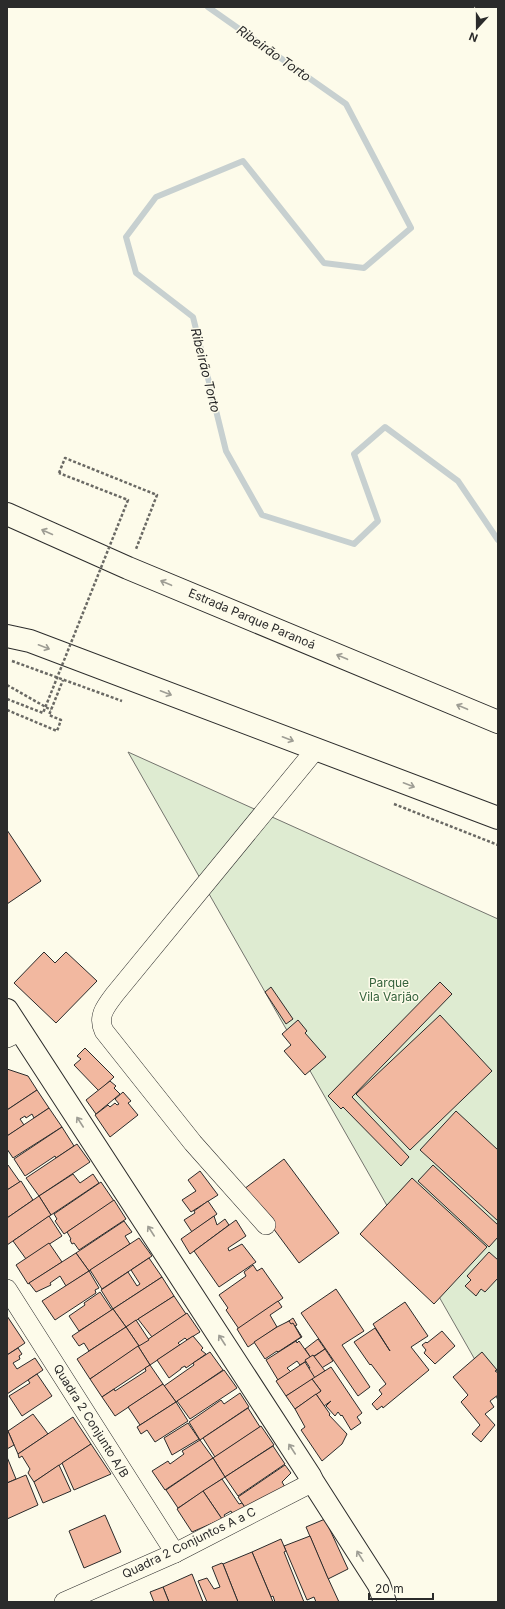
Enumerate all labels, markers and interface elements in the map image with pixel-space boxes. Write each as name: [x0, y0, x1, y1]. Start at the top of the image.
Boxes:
north arrow: [457, 8, 497, 48]
water label: Ribeirão Torto: [234, 22, 314, 85]
text: N: [467, 29, 480, 45]
water label: Ribeirão Torto: [188, 326, 224, 414]
one-way arrow: [41, 527, 53, 535]
one-way arrow: [160, 579, 172, 587]
street label: Estrada Parque Paranoá: [186, 585, 318, 652]
one-way arrow: [38, 643, 50, 651]
one-way arrow: [337, 653, 349, 660]
one-way arrow: [159, 689, 171, 697]
one-way arrow: [456, 703, 468, 711]
one-way arrow: [281, 735, 293, 743]
one-way arrow: [403, 781, 415, 789]
park label: Parque Vila Varjão: [359, 975, 419, 1004]
one-way arrow: [76, 1117, 84, 1128]
one-way arrow: [147, 1226, 155, 1237]
one-way arrow: [217, 1334, 225, 1346]
street label: Quadra 2 Conjunto A/B: [50, 1361, 133, 1480]
one-way arrow: [288, 1444, 296, 1455]
street label: Quadra 2 Conjuntos A a C: [119, 1503, 258, 1582]
one-way arrow: [356, 1551, 364, 1562]
scale bar: [369, 1575, 433, 1601]
text: 20 m: [375, 1581, 404, 1596]

